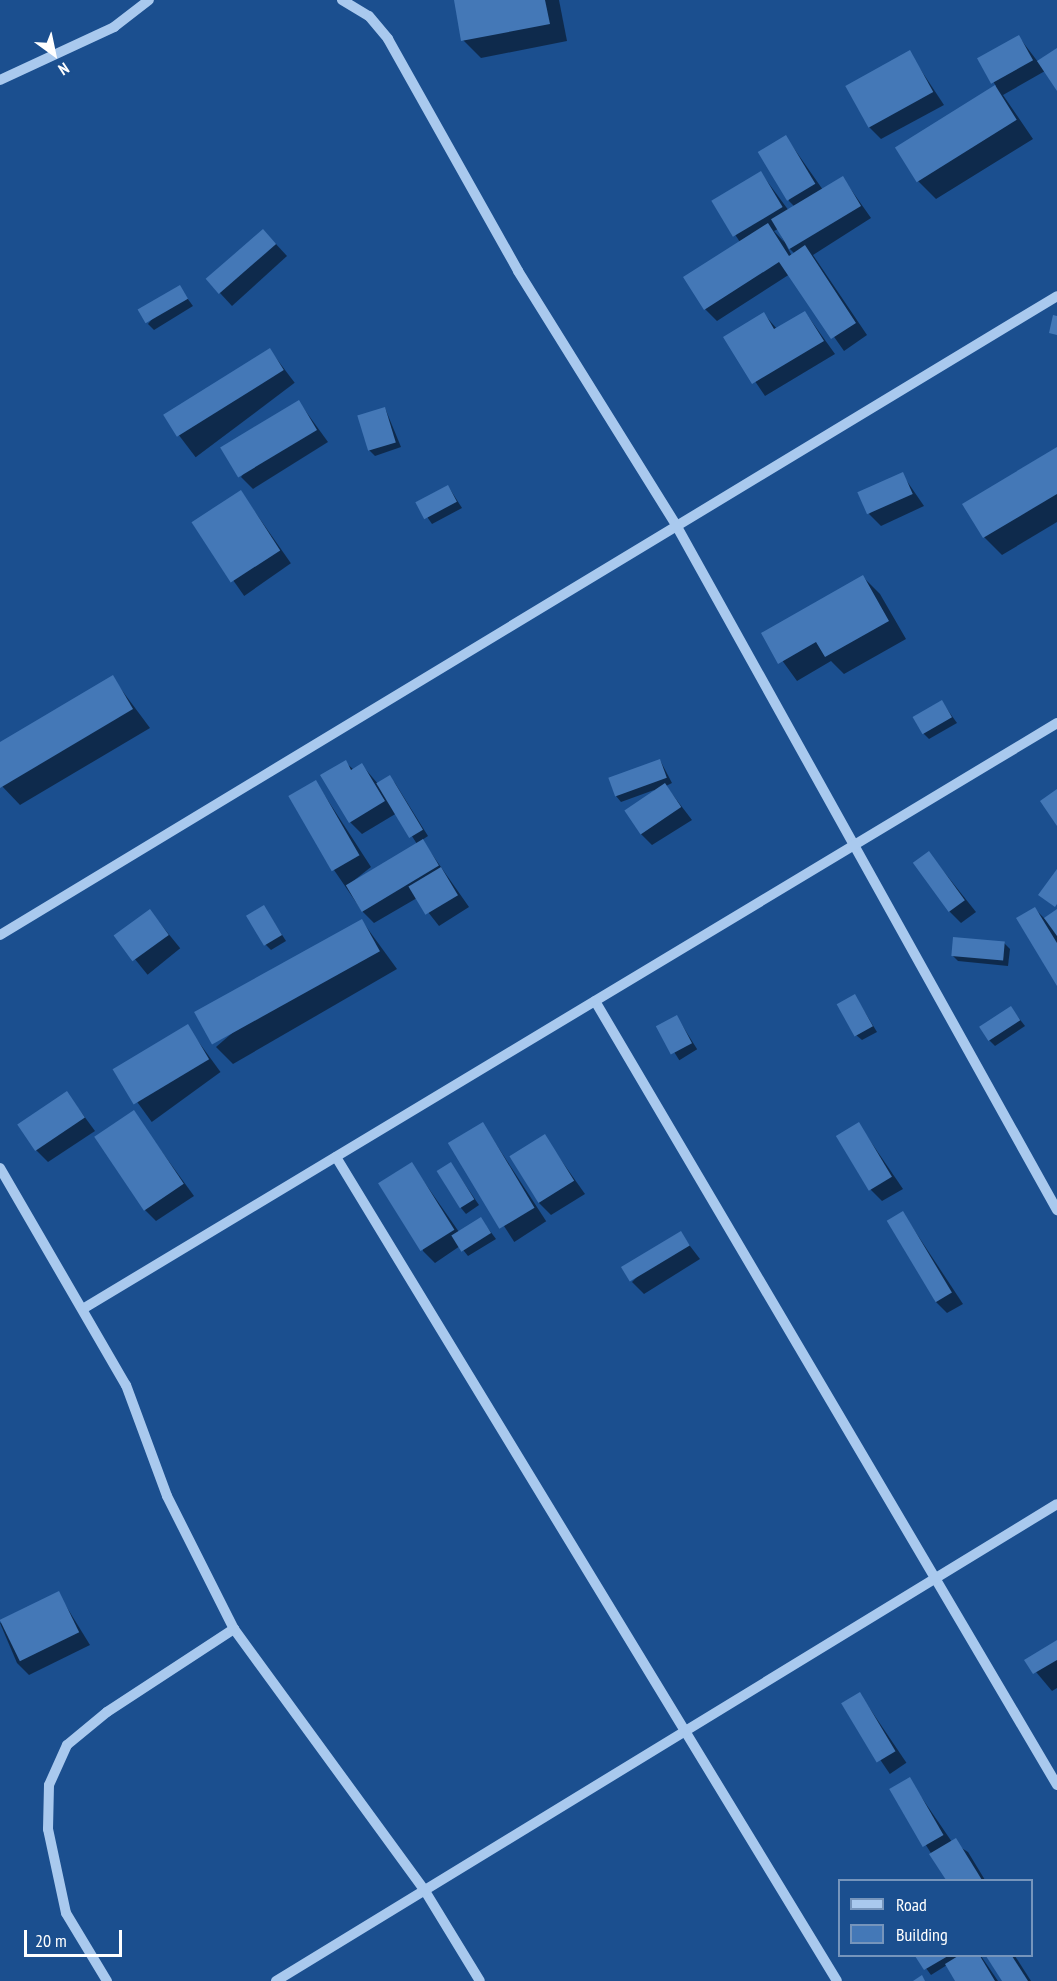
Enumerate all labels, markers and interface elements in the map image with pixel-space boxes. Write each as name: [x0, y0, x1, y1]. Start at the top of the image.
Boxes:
north arrow: [24, 24, 84, 84]
text: N: [55, 58, 73, 80]
legend: [838, 1879, 1033, 1957]
text: Road: [896, 1893, 927, 1916]
scale bar: [27, 1918, 124, 1956]
text: Building: [896, 1923, 948, 1946]
text: 20 m: [35, 1929, 67, 1952]

